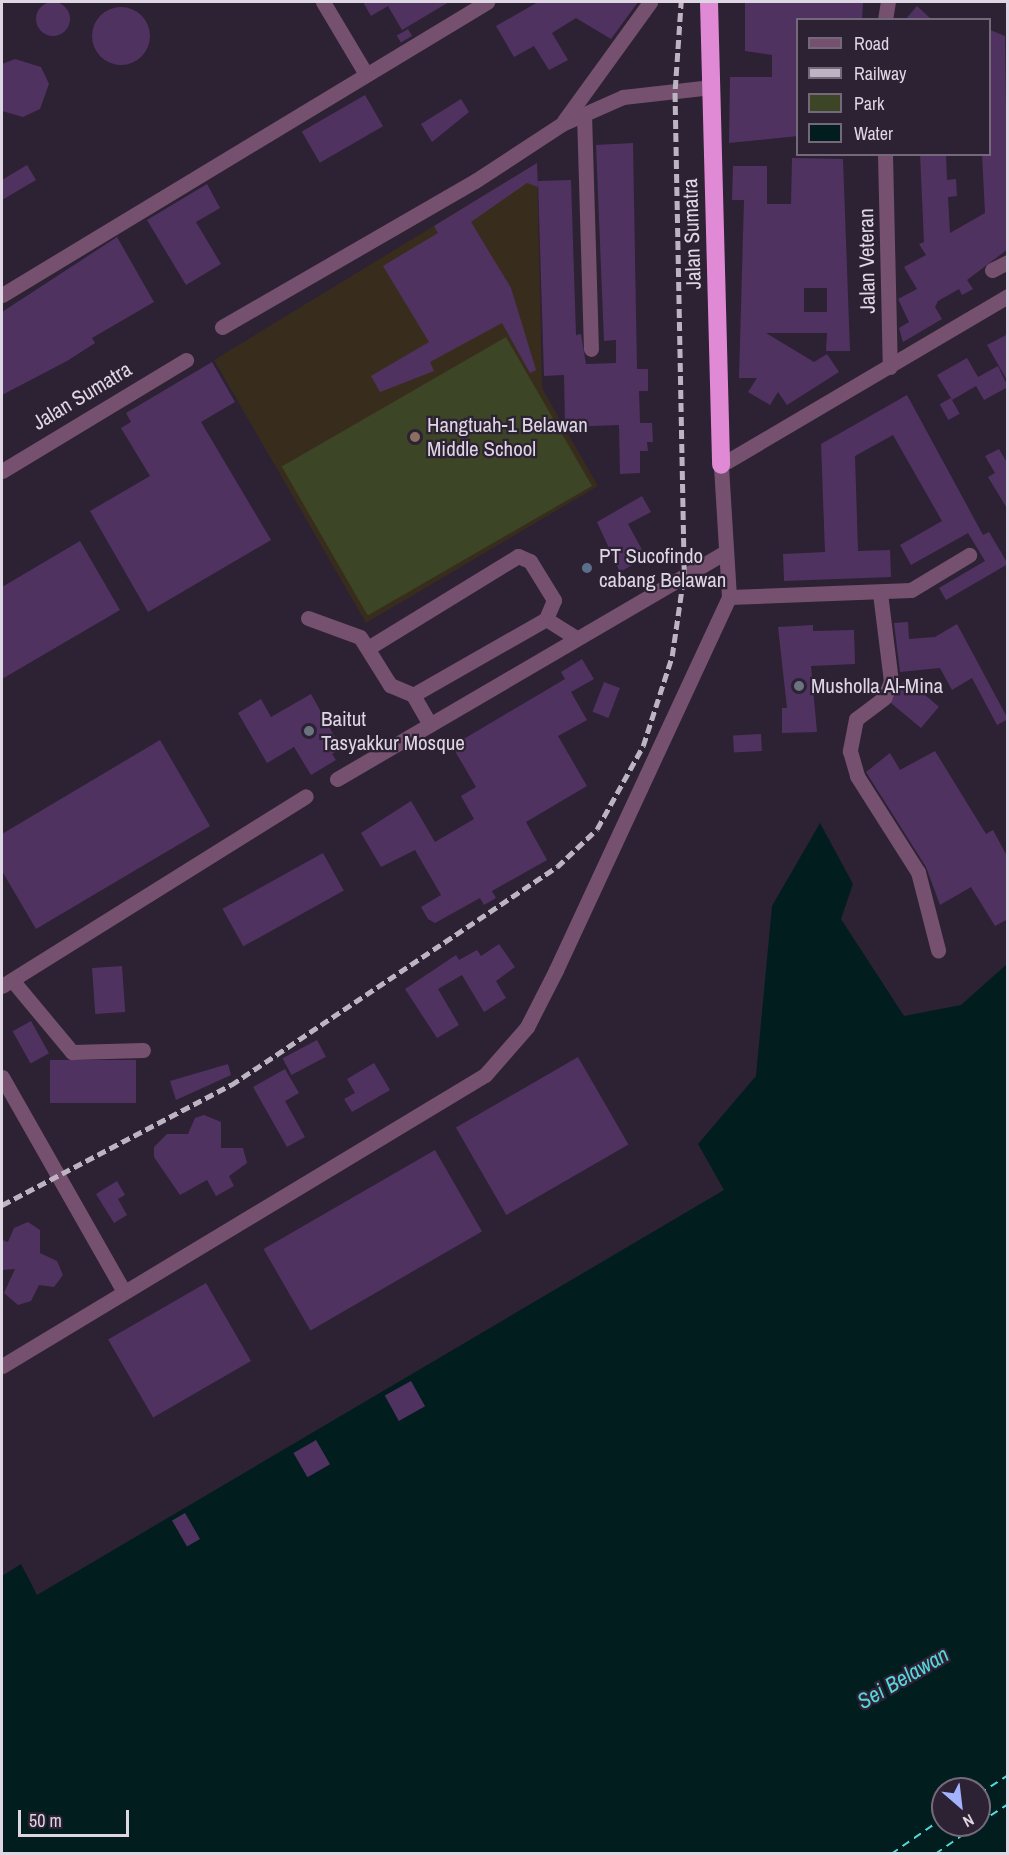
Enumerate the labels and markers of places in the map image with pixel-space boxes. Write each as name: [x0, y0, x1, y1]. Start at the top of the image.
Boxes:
place label: Hangtuah-1 Belawan Middle School: [427, 412, 588, 462]
marker: Hangtuah-1 Belawan Middle School: [408, 430, 422, 444]
place label: PT Sucofindo cabang Belawan: [599, 543, 726, 593]
marker: PT Sucofindo cabang Belawan: [580, 561, 594, 575]
place label: Musholla Al-Mina: [811, 673, 944, 699]
marker: Musholla Al-Mina: [792, 679, 806, 693]
place label: Baitut Tasyakkur Mosque: [321, 706, 465, 756]
marker: Baitut Tasyakkur Mosque: [302, 724, 316, 738]

